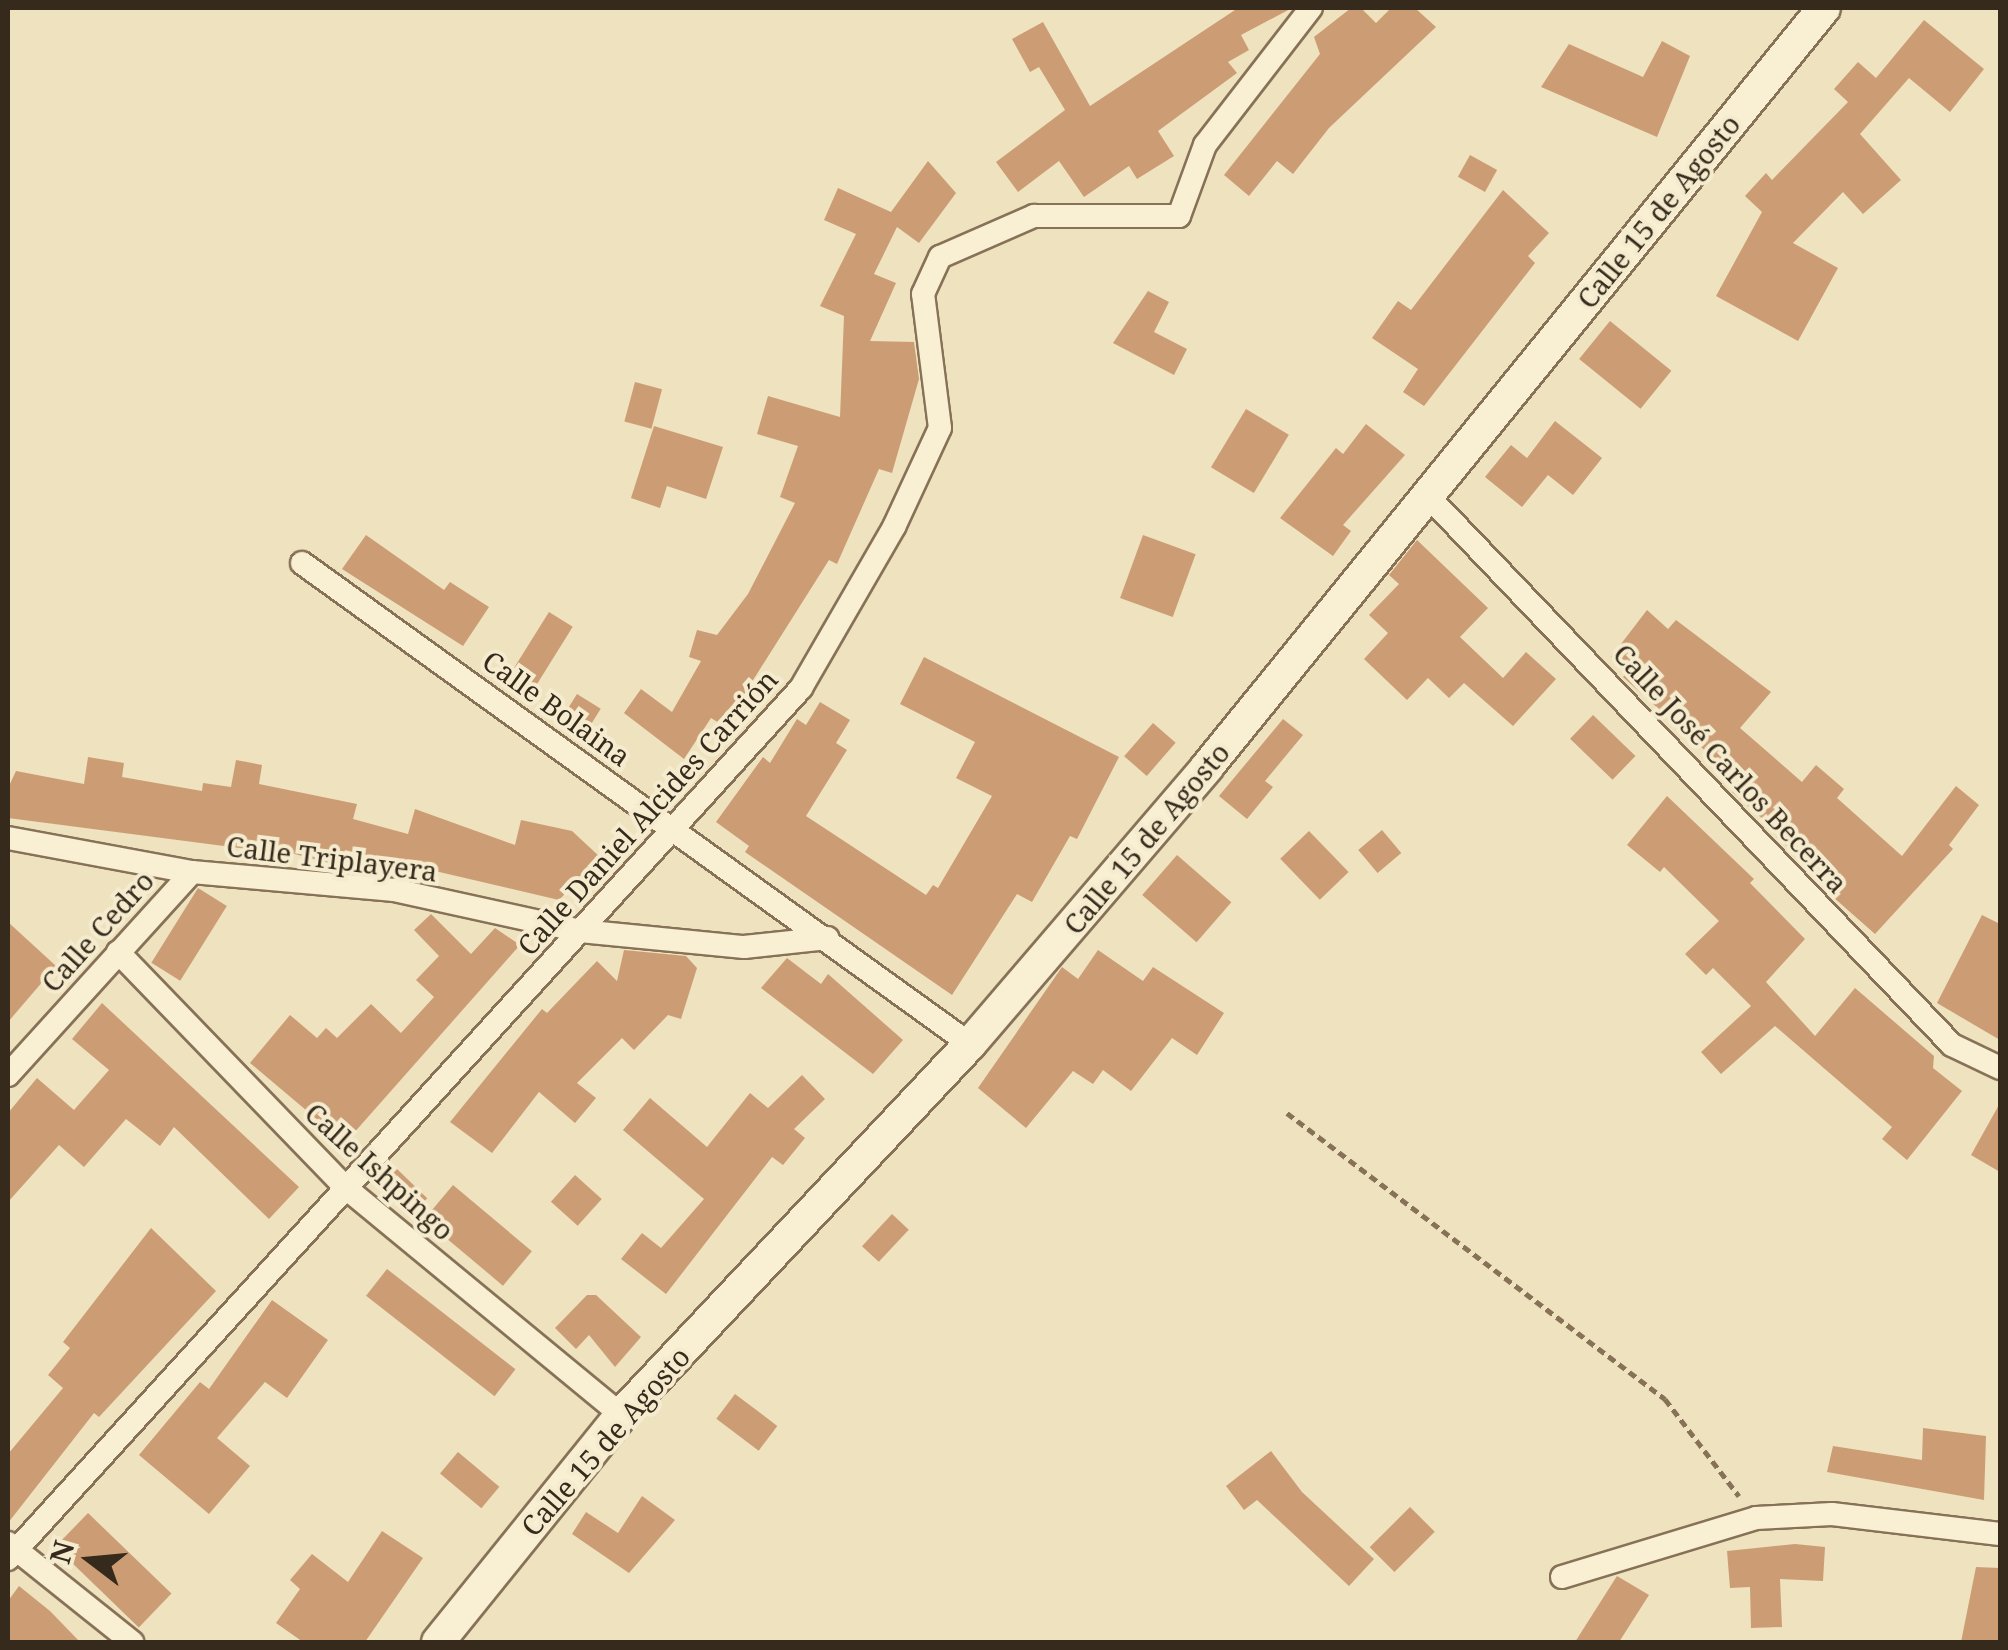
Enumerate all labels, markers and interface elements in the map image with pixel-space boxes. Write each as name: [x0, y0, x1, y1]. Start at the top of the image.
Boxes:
street label: Calle 15 de Agosto: [1570, 107, 1746, 315]
street label: Calle José Carlos Becerra: [1607, 637, 1855, 899]
street label: Calle Bolaina: [477, 643, 637, 773]
street label: Calle Daniel Alcides Carrión: [510, 662, 784, 962]
street label: Calle 15 de Agosto: [1056, 735, 1236, 941]
street label: Calle Triplayera: [225, 828, 439, 888]
street label: Calle Cedro: [34, 864, 160, 998]
street label: Calle Ishpingo: [299, 1095, 461, 1247]
street label: Calle 15 de Agosto: [514, 1340, 696, 1542]
north arrow: [40, 1510, 140, 1610]
text: N: [40, 1536, 82, 1568]

